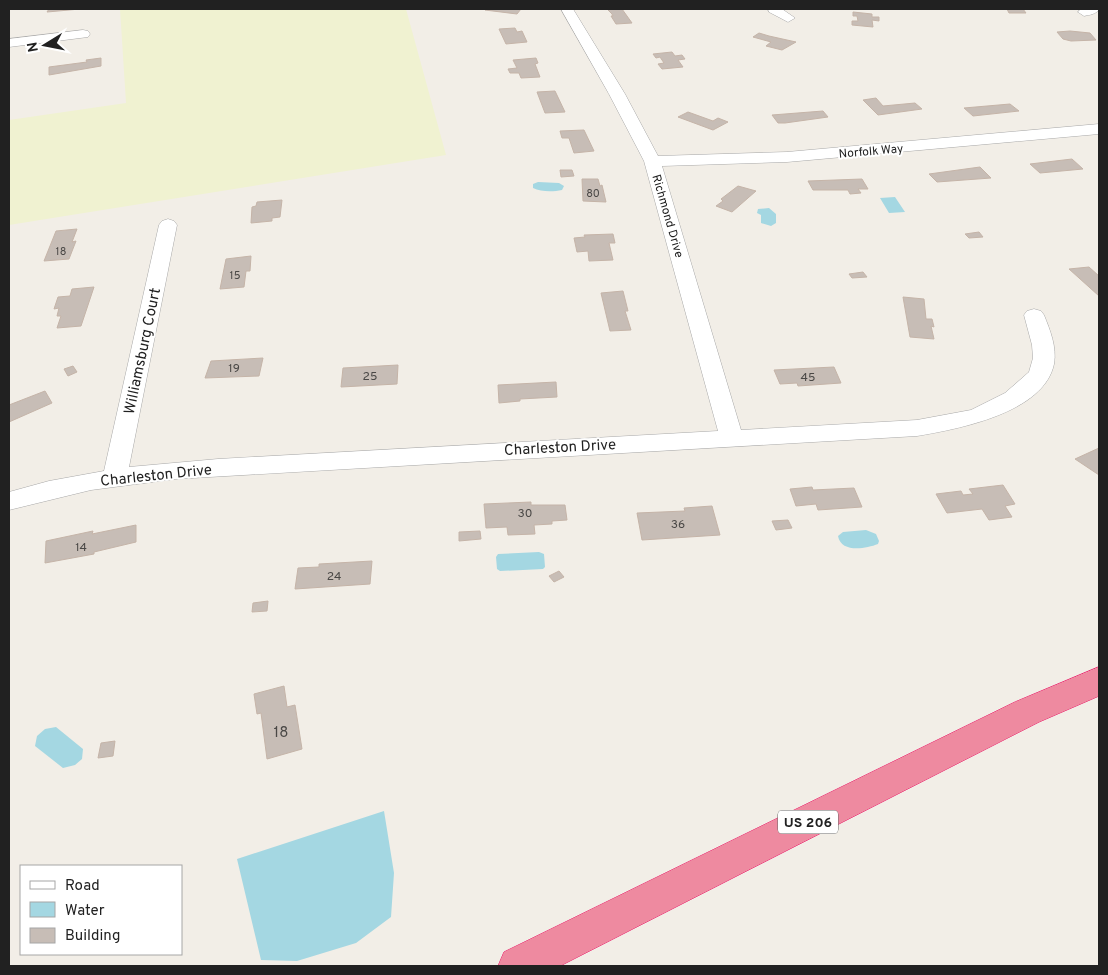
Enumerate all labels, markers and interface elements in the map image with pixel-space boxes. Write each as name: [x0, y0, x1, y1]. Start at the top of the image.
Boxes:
north arrow: [20, 20, 70, 70]
text: N: [24, 41, 43, 53]
street label: Norfolk Way: [838, 141, 904, 163]
street label: Richmond Drive: [648, 173, 687, 260]
house number: 80: [586, 187, 600, 201]
house number: 18: [56, 245, 66, 259]
house number: 15: [230, 269, 241, 283]
street label: Williamsburg Court: [121, 286, 166, 416]
house number: 19: [228, 361, 240, 377]
house number: 25: [363, 369, 377, 385]
house number: 45: [801, 370, 815, 386]
street label: Charleston Drive: [504, 436, 617, 461]
street label: Charleston Drive: [99, 461, 213, 492]
house number: 30: [518, 506, 532, 522]
house number: 36: [671, 517, 685, 533]
house number: 14: [75, 540, 87, 556]
house number: 24: [327, 569, 341, 585]
house number: 18: [274, 724, 288, 743]
road number: US 206: [778, 810, 838, 834]
legend: [20, 865, 182, 955]
text: Road: [65, 877, 100, 896]
text: Water: [65, 902, 105, 921]
text: Building: [65, 927, 120, 946]

